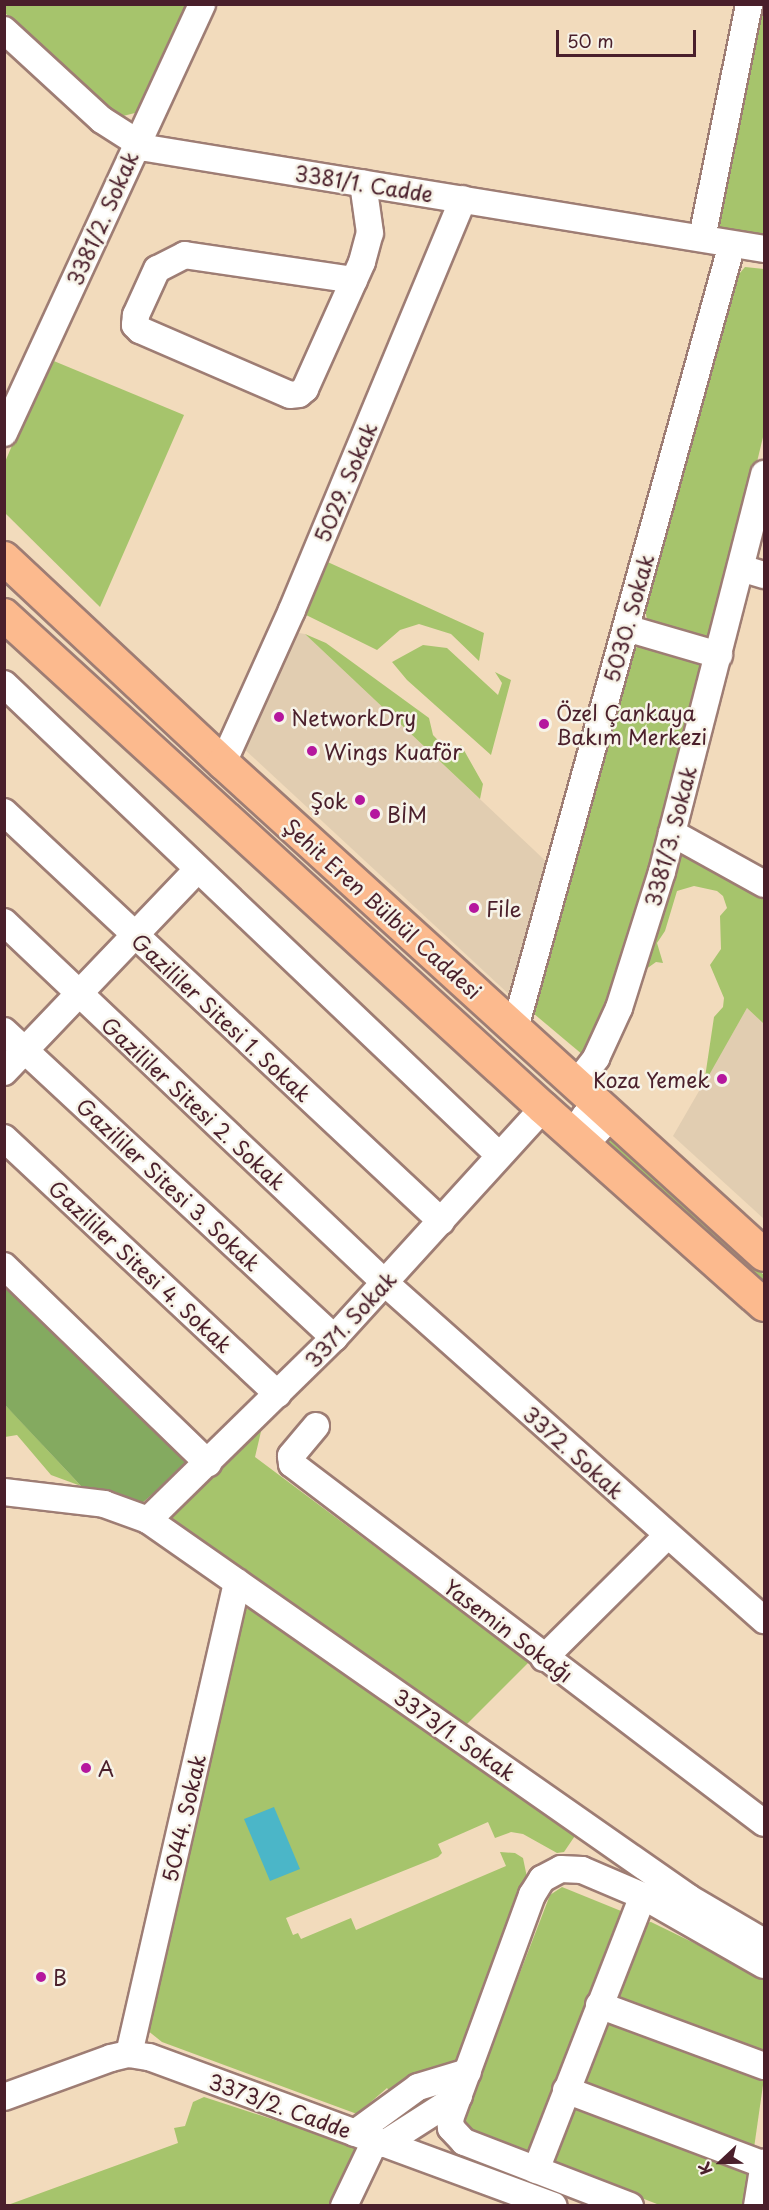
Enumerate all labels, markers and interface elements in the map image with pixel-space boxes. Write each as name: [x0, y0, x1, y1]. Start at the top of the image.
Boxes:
scale bar: [559, 18, 698, 56]
text: 50 m: [567, 27, 614, 54]
street label: 3381/2. Sokak: [61, 146, 143, 290]
street label: 3381/1. Cadde: [292, 159, 436, 207]
street label: 5029. Sokak: [308, 418, 382, 546]
street label: 5030. Sokak: [598, 551, 658, 685]
place label: Özel Çankaya Bakım Merkezi: [556, 699, 709, 749]
place label: NetworkDry: [291, 704, 416, 730]
marker: NetworkDry: [272, 710, 286, 724]
marker: Özel Çankaya Bakım Merkezi: [537, 717, 551, 731]
place label: Wings Kuaför: [324, 738, 462, 764]
marker: Wings Kuaför: [305, 744, 319, 758]
street label: 3381/3. Sokak: [639, 762, 701, 910]
place label: Şok: [310, 787, 348, 813]
marker: Şok: [353, 793, 367, 807]
place label: BİM: [387, 801, 427, 827]
marker: BİM: [368, 807, 382, 821]
street label: Şehit Eren Bülbül Caddesi: [278, 812, 488, 1004]
place label: File: [486, 895, 522, 921]
marker: File: [467, 901, 481, 915]
street label: Gazililer Sitesi 1. Sokak: [126, 926, 318, 1108]
street label: Gazililer Sitesi 2. Sokak: [96, 1010, 292, 1196]
place label: Koza Yemek: [591, 1066, 710, 1092]
marker: Koza Yemek: [715, 1072, 729, 1086]
street label: Gazililer Sitesi 3. Sokak: [71, 1091, 267, 1277]
street label: Gazililer Sitesi 4. Sokak: [43, 1173, 239, 1359]
street label: 3371. Sokak: [299, 1265, 401, 1373]
street label: 3372. Sokak: [518, 1399, 630, 1505]
street label: Yasemin Sokağı: [439, 1573, 579, 1687]
street label: 3373/1. Sokak: [388, 1682, 522, 1786]
street label: 5044. Sokak: [156, 1751, 210, 1885]
place label: A: [98, 1755, 114, 1781]
marker: A: [79, 1761, 93, 1775]
place label: B: [53, 1964, 67, 1990]
marker: B: [34, 1970, 48, 1984]
street label: 3373/2. Cadde: [204, 2067, 356, 2143]
north arrow: [691, 2132, 751, 2192]
text: K: [691, 2159, 718, 2179]

